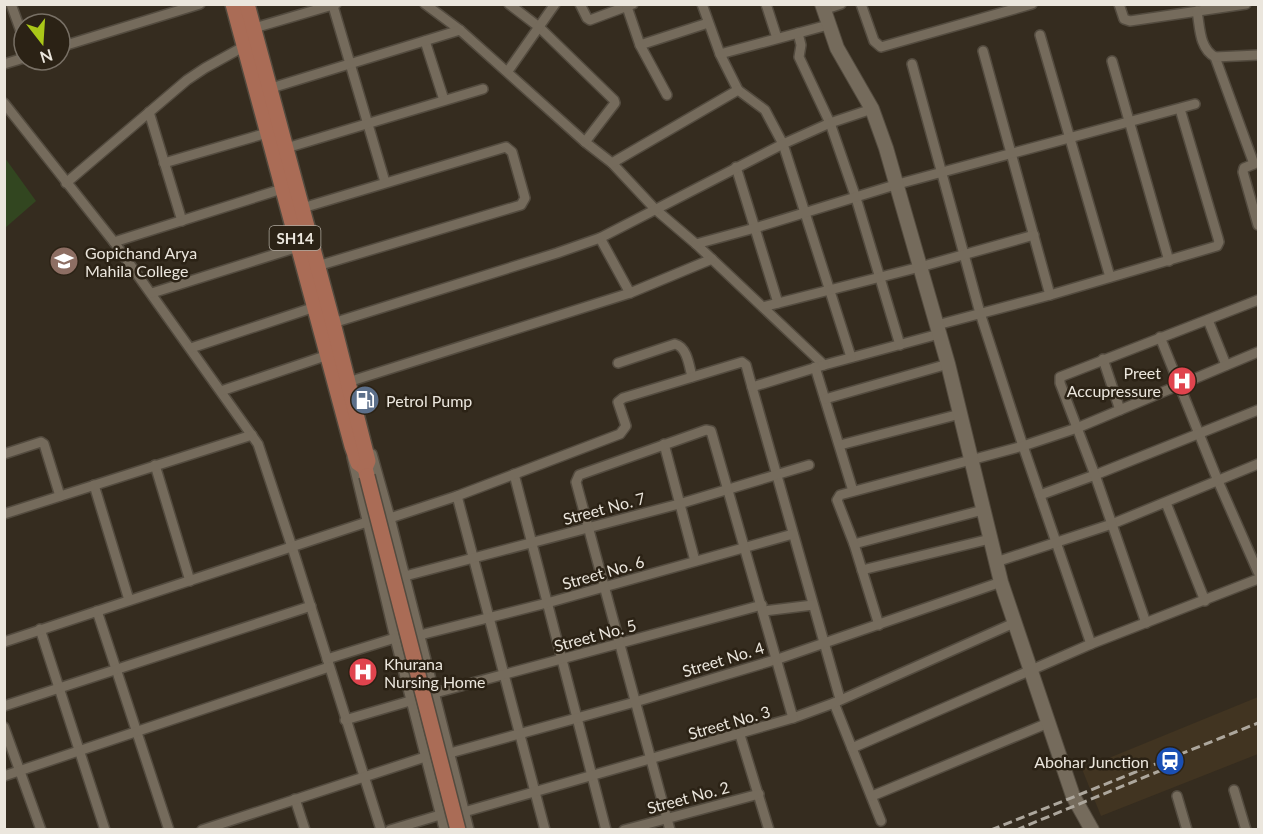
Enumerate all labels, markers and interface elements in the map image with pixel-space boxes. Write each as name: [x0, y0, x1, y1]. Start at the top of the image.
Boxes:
north arrow: [12, 12, 72, 72]
text: N: [38, 46, 55, 68]
road number: SH14: [270, 226, 320, 250]
place label: Gopichand Arya Mahila College: [85, 243, 197, 280]
school or university icon: Gopichand Arya Mahila College: [48, 245, 80, 277]
place label: Preet Accupressure: [1067, 363, 1161, 400]
hospital icon: Preet Accupressure: [1166, 365, 1198, 397]
fuel station icon: Petrol Pump: [349, 384, 381, 416]
place label: Petrol Pump: [386, 391, 472, 410]
street label: Street No. 7: [561, 488, 647, 528]
street label: Street No. 6: [560, 551, 646, 593]
street label: Street No. 5: [552, 615, 638, 655]
street label: Street No. 4: [680, 638, 766, 680]
place label: Khurana Nursing Home: [384, 654, 486, 691]
hospital icon: Khurana Nursing Home: [347, 656, 379, 688]
street label: Street No. 3: [686, 701, 772, 743]
station icon: Abohar Junction: [1154, 745, 1186, 777]
place label: Abohar Junction: [1034, 752, 1149, 771]
street label: Street No. 2: [645, 777, 731, 817]

